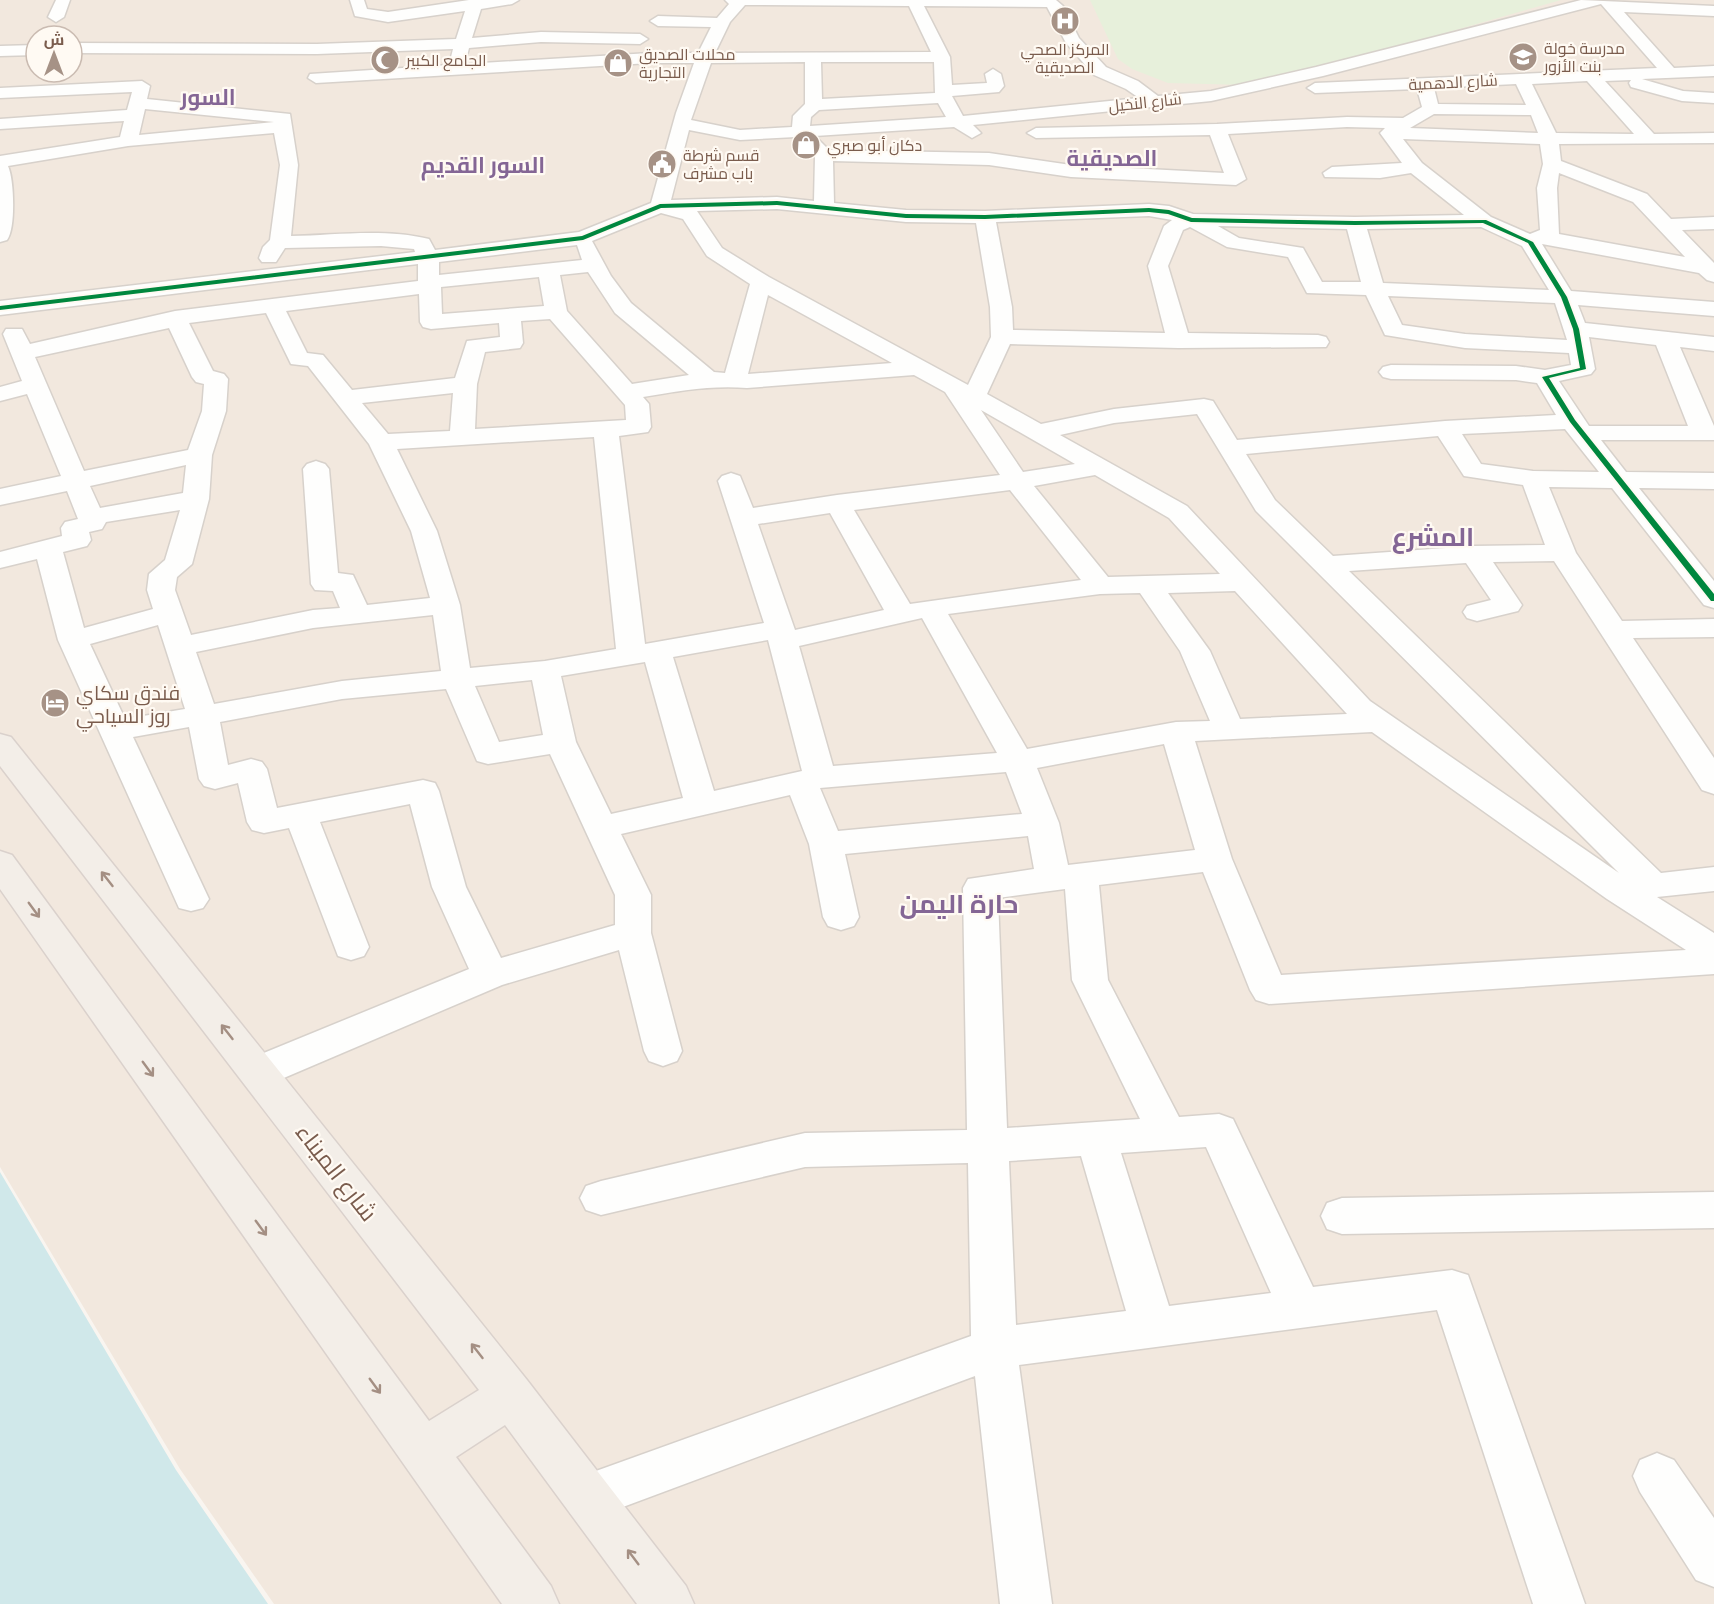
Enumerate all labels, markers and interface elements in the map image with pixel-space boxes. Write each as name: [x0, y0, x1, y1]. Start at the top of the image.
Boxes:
hospital icon: المركز الصحي الصديقية: [1049, 5, 1081, 37]
north arrow: [24, 24, 84, 84]
text: ش: [44, 28, 64, 50]
place label: مدرسة خولة بنت الأزور: [1543, 37, 1625, 77]
place label: المركز الصحي الصديقية: [1021, 38, 1109, 78]
school or university icon: مدرسة خولة بنت الأزور: [1507, 41, 1539, 73]
place label: محلات الصديق التجارية: [639, 43, 735, 83]
mosque icon: الجامع الكبير: [369, 44, 401, 76]
shop icon: محلات الصديق التجارية: [602, 47, 634, 79]
place label: الجامع الكبير: [405, 49, 487, 72]
street label: شارع الدهمية: [1408, 69, 1498, 96]
district label: السور: [179, 82, 236, 112]
street label: شارع النخيل: [1107, 87, 1183, 118]
shop icon: دكان أبو صبري: [790, 129, 822, 161]
place label: دكان أبو صبري: [827, 134, 922, 159]
district label: الصديقية: [1067, 143, 1157, 173]
place label: قسم شرطة باب مشرف: [683, 144, 760, 184]
public building icon: قسم شرطة باب مشرف: [646, 148, 678, 180]
district label: السور القديم: [421, 150, 545, 181]
district label: المشرع: [1392, 519, 1474, 554]
place label: فندق سكاي روز السياحي: [76, 679, 180, 732]
hotel icon: فندق سكاي روز السياحي: [39, 687, 71, 719]
one-way arrow: [100, 872, 113, 888]
district label: حارة اليمن: [900, 886, 1018, 921]
one-way arrow: [28, 902, 40, 918]
one-way arrow: [221, 1025, 234, 1041]
one-way arrow: [141, 1060, 154, 1076]
street label: شارع الميناء: [288, 1117, 385, 1228]
one-way arrow: [255, 1219, 267, 1235]
one-way arrow: [470, 1344, 483, 1360]
one-way arrow: [368, 1378, 381, 1394]
one-way arrow: [626, 1550, 639, 1566]

